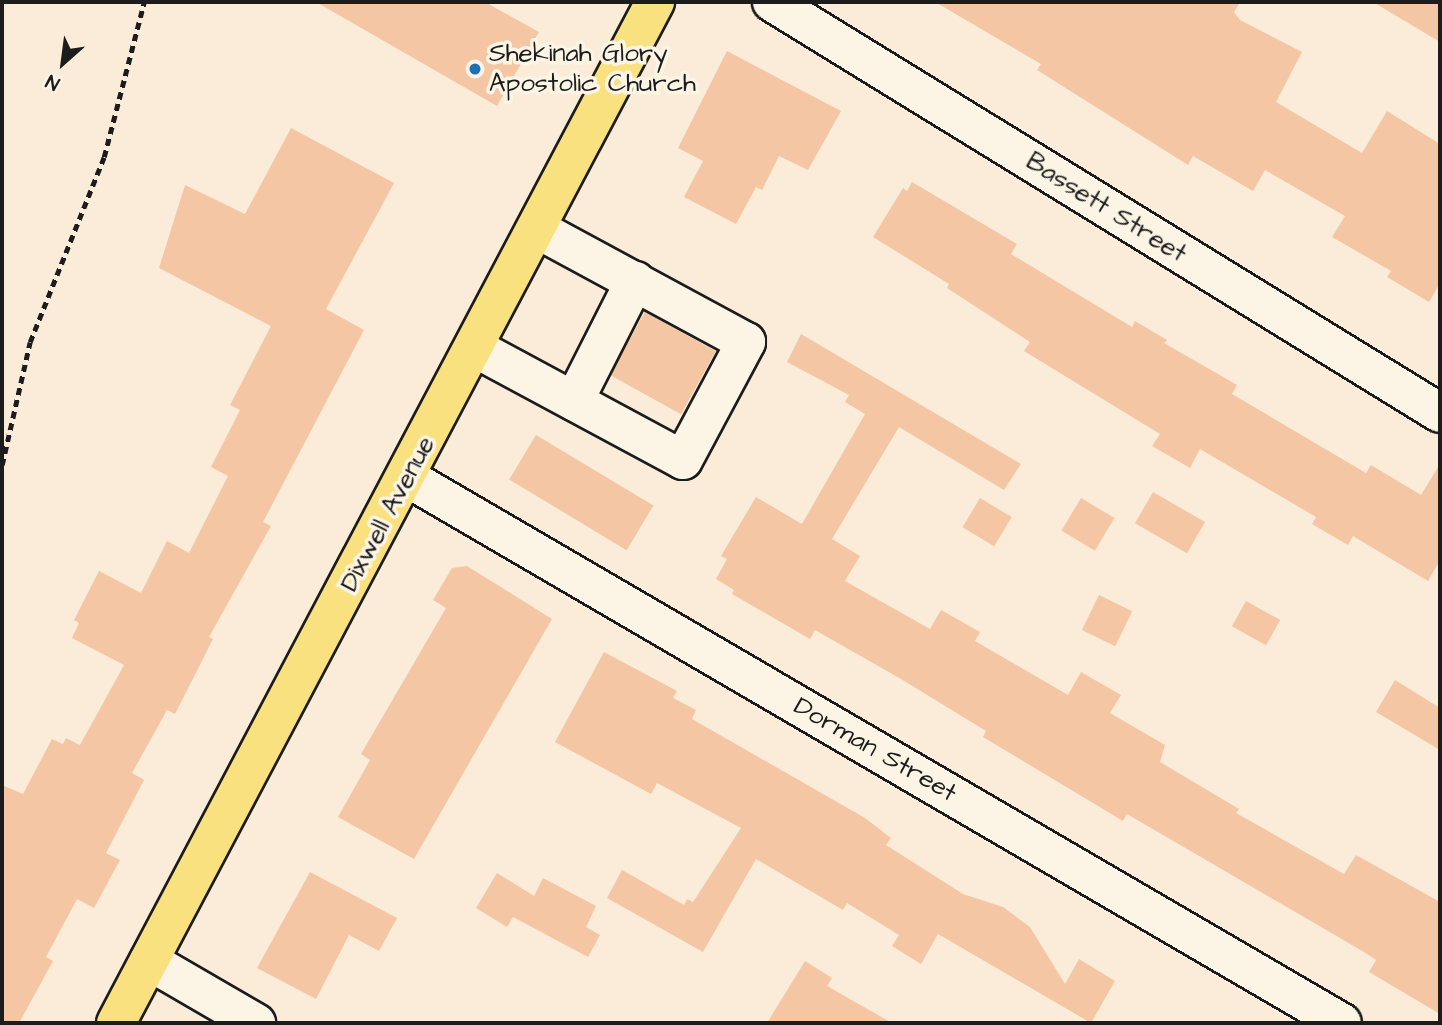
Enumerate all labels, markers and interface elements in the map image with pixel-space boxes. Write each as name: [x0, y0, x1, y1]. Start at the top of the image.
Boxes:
north arrow: [28, 28, 98, 98]
place label: Shekinah Glory Apostolic Church: [489, 38, 696, 100]
marker: Shekinah Glory Apostolic Church: [467, 61, 483, 77]
text: N: [41, 67, 65, 97]
street label: Bassett Street: [1020, 146, 1192, 270]
street label: Dixwell Avenue: [334, 431, 442, 597]
street label: Dorman Street: [788, 691, 962, 809]

